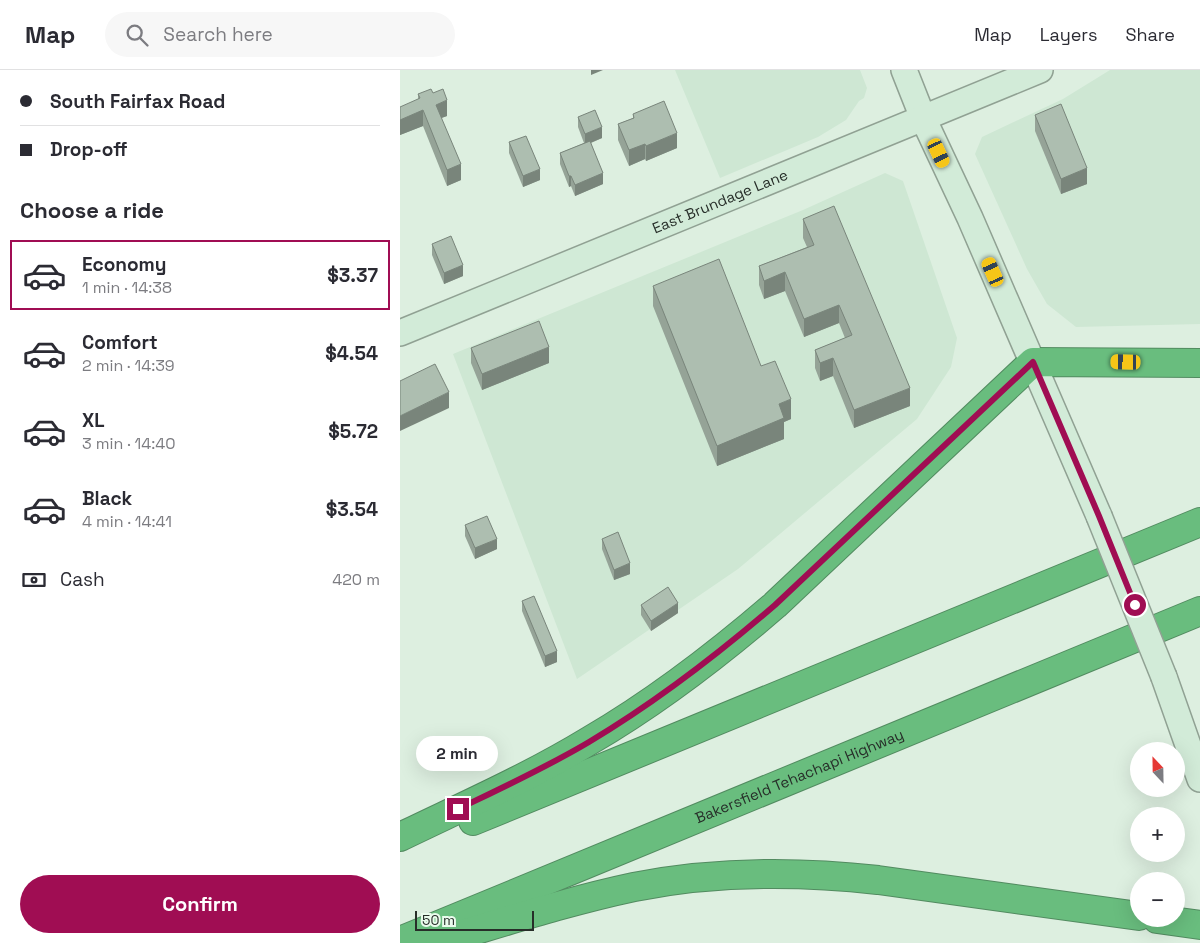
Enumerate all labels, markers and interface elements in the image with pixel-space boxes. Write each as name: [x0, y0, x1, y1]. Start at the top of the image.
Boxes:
search box: [105, 12, 455, 57]
text: Map: [25, 19, 75, 50]
icon: search: [123, 21, 151, 49]
text: Search here: [163, 22, 273, 47]
text: Map: [974, 23, 1012, 46]
text: Layers: [1040, 23, 1097, 46]
text: Share: [1125, 23, 1175, 46]
text: South Fairfax Road: [50, 89, 225, 114]
car: [925, 136, 952, 170]
text: Drop-off: [50, 137, 128, 162]
street label: East Brundage Lane: [649, 165, 791, 237]
text: Choose a ride: [20, 196, 164, 224]
text: Economy: [82, 252, 166, 277]
icon: car: [22, 253, 67, 298]
car: [980, 255, 1005, 289]
text: $3.37: [327, 263, 378, 288]
text: 1 min · 14:38: [82, 277, 172, 298]
text: Comfort: [82, 330, 158, 355]
icon: car: [22, 331, 67, 376]
text: $4.54: [325, 341, 378, 366]
car: [1110, 354, 1141, 370]
text: 2 min · 14:39: [82, 355, 175, 376]
text: XL: [82, 408, 105, 433]
icon: car: [22, 409, 67, 454]
text: $5.72: [328, 419, 378, 444]
text: 3 min · 14:40: [82, 433, 175, 454]
text: Black: [82, 486, 132, 511]
icon: car: [22, 487, 67, 532]
text: $3.54: [326, 497, 378, 522]
text: 4 min · 14:41: [82, 511, 172, 532]
icon: cash: [20, 566, 48, 594]
text: Cash: [60, 567, 105, 592]
text: 420 m: [332, 569, 380, 590]
route start: [1124, 594, 1146, 616]
street label: Bakersfield Tehachapi Highway: [692, 724, 906, 827]
callout: 2 min: [417, 736, 499, 772]
north arrow: [1130, 742, 1185, 798]
map controls: [1130, 742, 1185, 927]
text: 2 min: [436, 743, 478, 764]
route end: [447, 798, 469, 820]
button: +: [1130, 807, 1185, 862]
button: −: [1130, 872, 1185, 927]
button: Confirm: [20, 875, 380, 933]
scale bar: [415, 908, 534, 931]
text: 50 m: [422, 911, 455, 929]

